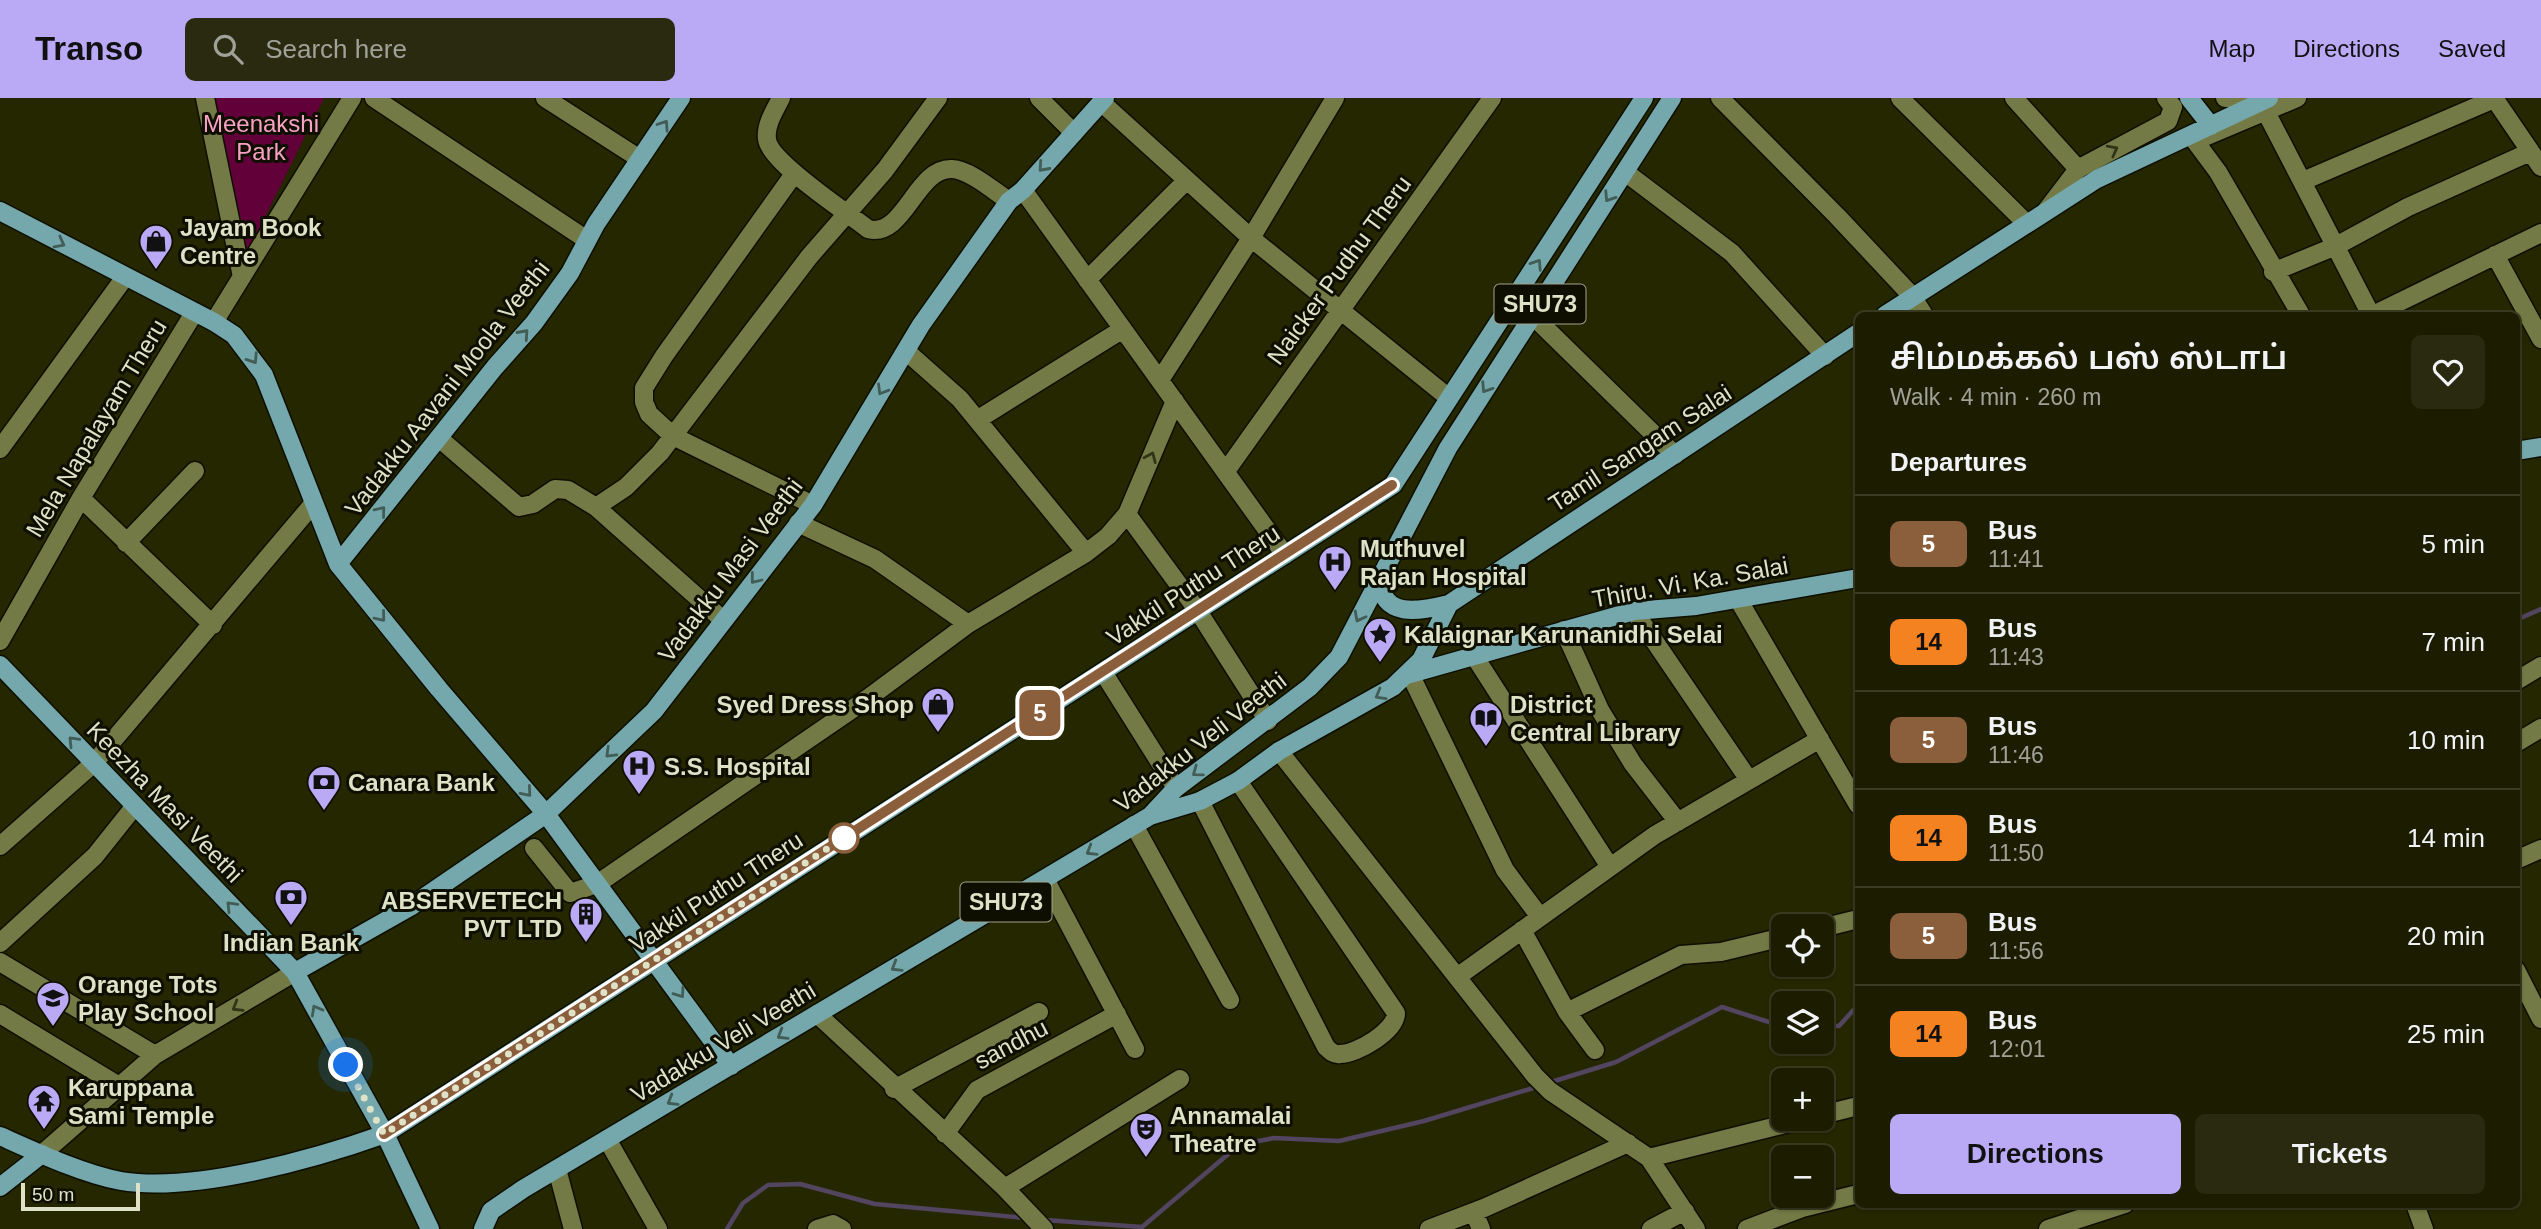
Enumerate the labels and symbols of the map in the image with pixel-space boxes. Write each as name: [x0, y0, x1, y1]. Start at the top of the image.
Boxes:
park label: Meenakshi Park: [203, 110, 319, 165]
one-way arrow: [655, 119, 668, 132]
one-way arrow: [2106, 145, 2118, 158]
one-way arrow: [1039, 159, 1052, 172]
street label: Naicker Pudhu Theru: [1262, 171, 1416, 369]
one-way arrow: [1605, 189, 1618, 202]
place label: Jayam Book Centre: [180, 214, 322, 269]
shop icon: Jayam Book Centre: [137, 222, 175, 271]
one-way arrow: [53, 234, 65, 248]
street label: Vadakku Aavani Moola Veethi: [339, 255, 555, 521]
one-way arrow: [1528, 258, 1541, 271]
road number: SHU73: [1494, 284, 1586, 324]
street label: Mela Napalayam Theru: [20, 314, 172, 542]
one-way arrow: [516, 329, 528, 342]
one-way arrow: [245, 351, 258, 364]
street label: Tamil Sangam Salai: [1544, 379, 1736, 517]
one-way arrow: [1482, 380, 1495, 393]
one-way arrow: [878, 383, 891, 396]
one-way arrow: [1143, 452, 1157, 465]
street label: Vadakku Masi Veethi: [652, 473, 808, 667]
one-way arrow: [373, 506, 386, 518]
street label: Vakkil Puthu Theru: [1102, 519, 1284, 651]
place label: Muthuvel Rajan Hospital: [1360, 535, 1527, 590]
hospital icon: Muthuvel Rajan Hospital: [1316, 543, 1354, 592]
street label: Thiru. Vi. Ka. Salai: [1590, 551, 1790, 613]
one-way arrow: [751, 571, 764, 583]
one-way arrow: [373, 610, 386, 622]
one-way arrow: [1354, 610, 1368, 622]
place icon: Kalaignar Karunanidhi Selai: [1361, 615, 1399, 664]
place label: Kalaignar Karunanidhi Selai: [1404, 621, 1723, 648]
street label: Vadakku Veli Veethi: [1109, 667, 1291, 817]
shop icon: Syed Dress Shop: [919, 685, 957, 734]
one-way arrow: [1375, 687, 1388, 700]
line badge: 5: [1017, 690, 1063, 736]
place label: Syed Dress Shop: [717, 691, 914, 718]
place label: District Central Library: [1510, 691, 1681, 746]
library icon: District Central Library: [1467, 699, 1505, 748]
street label: Keezha Masi Veethi: [82, 716, 248, 888]
one-way arrow: [69, 736, 82, 749]
one-way arrow: [605, 744, 618, 757]
hospital icon: S.S. Hospital: [620, 747, 658, 796]
place label: S.S. Hospital: [664, 753, 811, 780]
bank icon: Canara Bank: [305, 763, 343, 812]
one-way arrow: [1193, 764, 1205, 777]
place label: Canara Bank: [348, 769, 495, 796]
one-way arrow: [519, 783, 531, 796]
unlabelled marker: [829, 823, 859, 853]
street label: Vakkil Puthu Theru: [625, 826, 807, 958]
one-way arrow: [1086, 842, 1099, 855]
bank icon: Indian Bank: [272, 878, 310, 927]
road number: SHU73: [960, 882, 1052, 922]
place label: ABSERVETECH PVT LTD: [381, 887, 562, 942]
building icon: ABSERVETECH PVT LTD: [567, 895, 605, 944]
one-way arrow: [226, 901, 239, 914]
place label: Indian Bank: [223, 929, 360, 956]
one-way arrow: [890, 959, 903, 972]
place label: Orange Tots Play School: [78, 971, 218, 1026]
street label: Vadakku Veli Veethi: [626, 976, 820, 1108]
school or university icon: Orange Tots Play School: [34, 979, 72, 1028]
one-way arrow: [672, 985, 684, 998]
one-way arrow: [231, 999, 244, 1012]
one-way arrow: [311, 1005, 324, 1017]
street label: sandhu: [970, 1014, 1052, 1074]
one-way arrow: [776, 1027, 789, 1040]
your location: [328, 1047, 363, 1082]
place label: Karuppana Sami Temple: [68, 1074, 214, 1129]
temple icon: Karuppana Sami Temple: [25, 1082, 63, 1131]
one-way arrow: [667, 1092, 680, 1105]
place label: Annamalai Theatre: [1170, 1102, 1291, 1157]
theatre icon: Annamalai Theatre: [1127, 1110, 1165, 1159]
scale bar: [21, 1180, 140, 1212]

